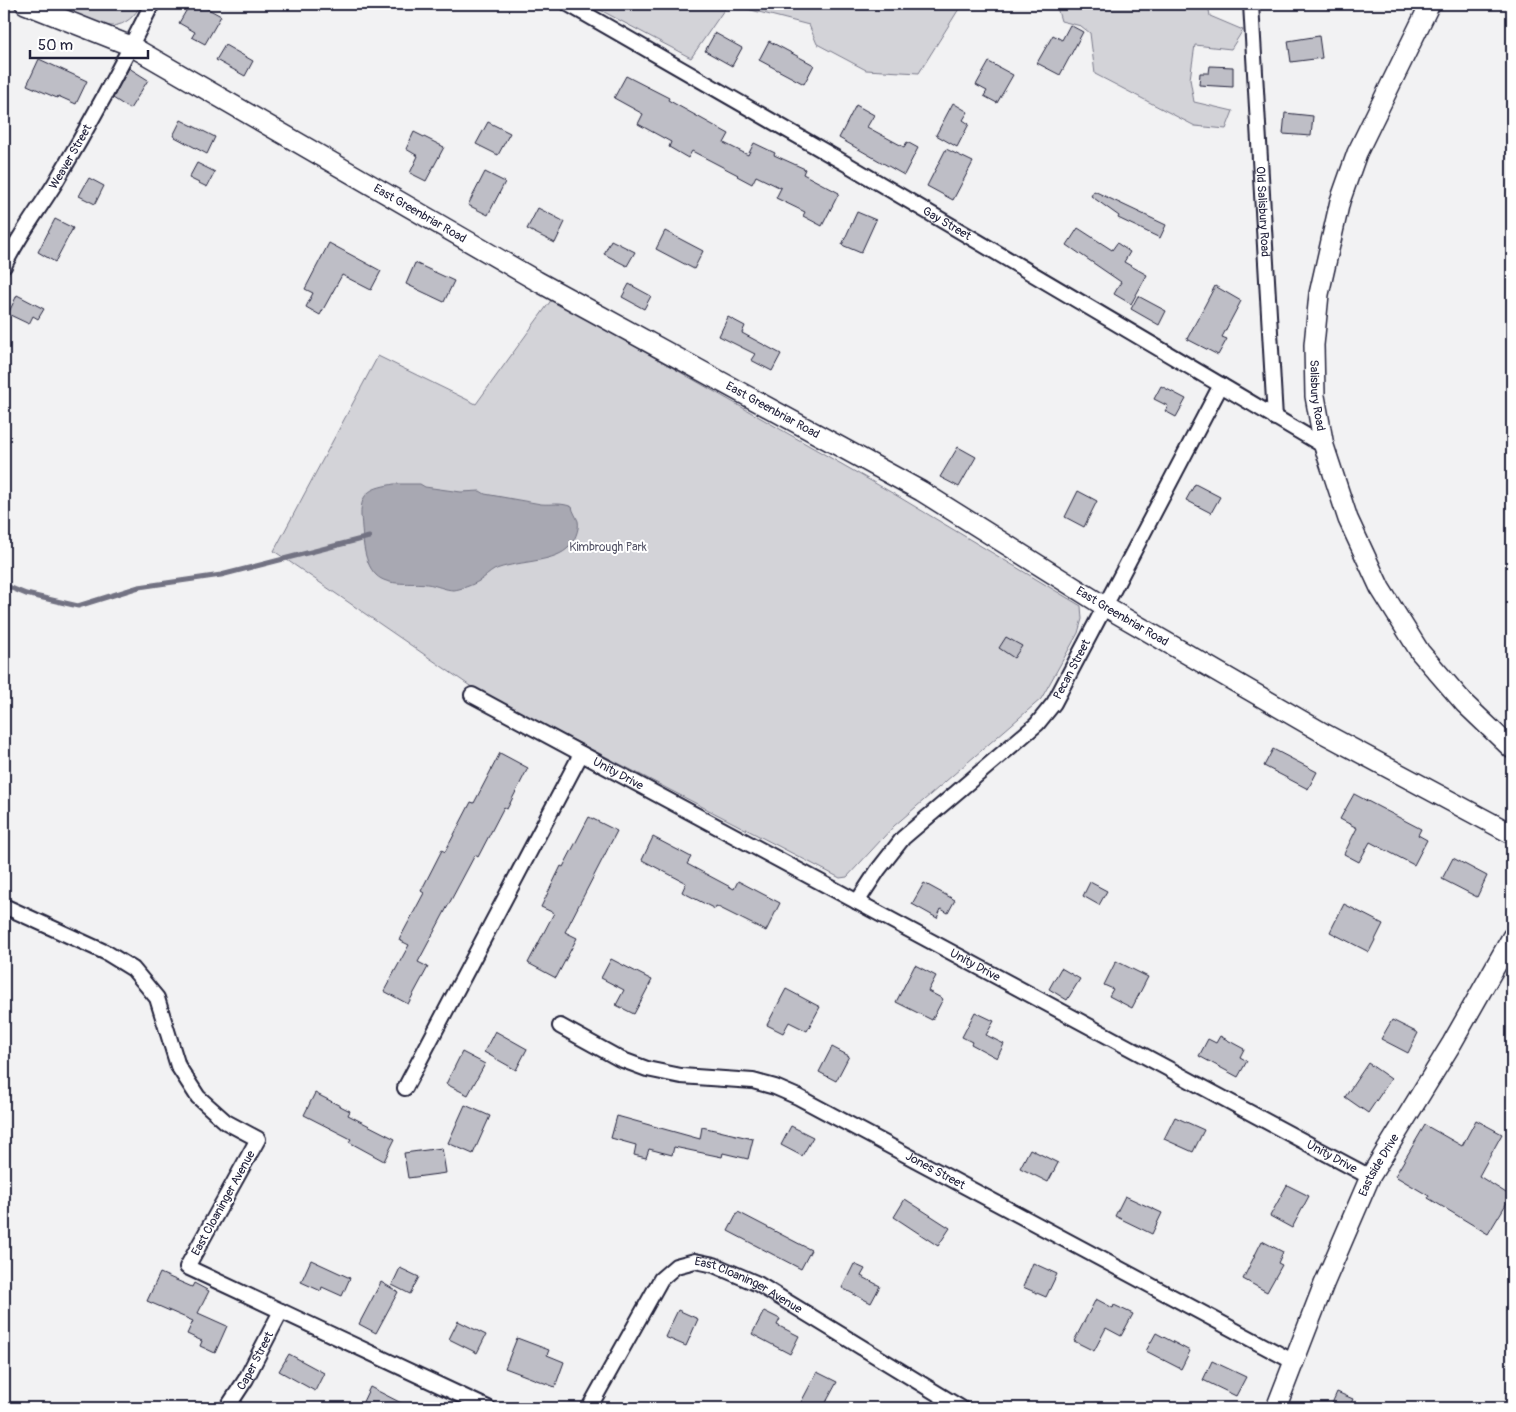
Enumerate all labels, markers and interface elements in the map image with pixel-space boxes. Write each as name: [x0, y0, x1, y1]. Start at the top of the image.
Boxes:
scale bar: [30, 28, 148, 60]
text: 50 m: [38, 36, 73, 55]
street label: Weaver Street: [46, 122, 95, 192]
street label: Old Salisbury Road: [1252, 166, 1273, 258]
street label: East Greenbriar Road: [371, 181, 469, 247]
street label: Gay Street: [920, 204, 974, 244]
street label: Salisbury Road: [1306, 360, 1328, 432]
street label: East Greenbriar Road: [723, 379, 822, 442]
park label: Kimbrough Park: [569, 540, 647, 555]
street label: East Greenbriar Road: [1073, 583, 1171, 650]
street label: Pecan Street: [1050, 637, 1094, 702]
street label: Unity Drive: [590, 754, 646, 794]
street label: Unity Drive: [947, 946, 1003, 985]
street label: Eastside Drive: [1356, 1131, 1403, 1199]
street label: Unity Drive: [1304, 1137, 1360, 1177]
street label: East Cloaninger Avenue: [188, 1148, 259, 1258]
street label: Jones Street: [903, 1149, 968, 1193]
street label: East Cloaninger Avenue: [693, 1254, 805, 1317]
street label: Caper Street: [234, 1329, 277, 1393]

